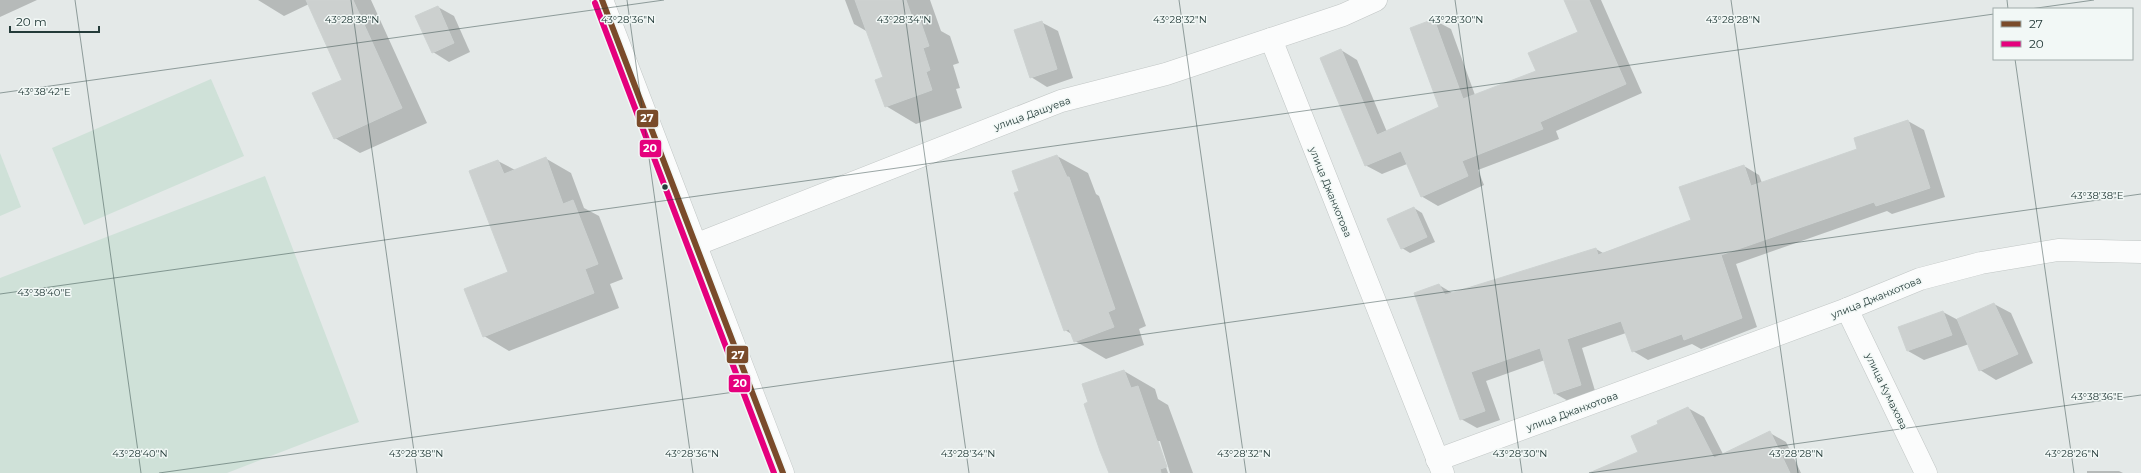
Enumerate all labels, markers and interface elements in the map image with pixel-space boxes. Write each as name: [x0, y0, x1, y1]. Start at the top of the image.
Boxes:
scale bar: [10, 8, 99, 34]
legend: [1993, 8, 2133, 60]
text: 43°28'38"N: [325, 13, 379, 26]
text: 43°28'36"N: [601, 13, 655, 26]
text: 43°28'34"N: [877, 13, 931, 26]
text: 43°28'32"N: [1153, 13, 1207, 26]
text: 43°28'30"N: [1429, 13, 1483, 26]
text: 43°28'28"N: [1706, 13, 1760, 26]
text: 20 m: [16, 14, 47, 29]
text: 27: [2029, 16, 2043, 31]
text: 20: [2029, 36, 2044, 51]
text: 43°38'42"E: [18, 85, 71, 98]
street label: улица Дашуева: [991, 94, 1072, 134]
line badge: 27: [636, 109, 659, 128]
text: 27: [640, 111, 654, 125]
line badge: 20: [639, 139, 662, 158]
text: 20: [643, 141, 658, 155]
street label: улица Джанхотова: [1306, 144, 1355, 239]
unlabelled marker: [660, 182, 670, 192]
text: 43°38'38"E: [2070, 189, 2124, 202]
street label: улица Джанхотова: [1828, 273, 1923, 322]
text: 43°38'40"E: [17, 286, 71, 299]
line badge: 27: [726, 345, 749, 364]
text: 27: [731, 348, 745, 362]
street label: улица Кумахова: [1862, 350, 1911, 431]
line badge: 20: [728, 374, 751, 393]
text: 20: [733, 376, 748, 390]
street label: улица Джанхотова: [1524, 389, 1620, 434]
text: 43°38'36"E: [2071, 390, 2124, 403]
text: 43°28'40"N: [112, 447, 168, 460]
text: 43°28'38"N: [389, 447, 443, 460]
text: 43°28'36"N: [665, 447, 719, 460]
text: 43°28'34"N: [941, 447, 995, 460]
text: 43°28'32"N: [1217, 447, 1271, 460]
text: 43°28'30"N: [1493, 447, 1547, 460]
text: 43°28'28"N: [1769, 447, 1823, 460]
text: 43°28'26"N: [2045, 447, 2099, 460]

